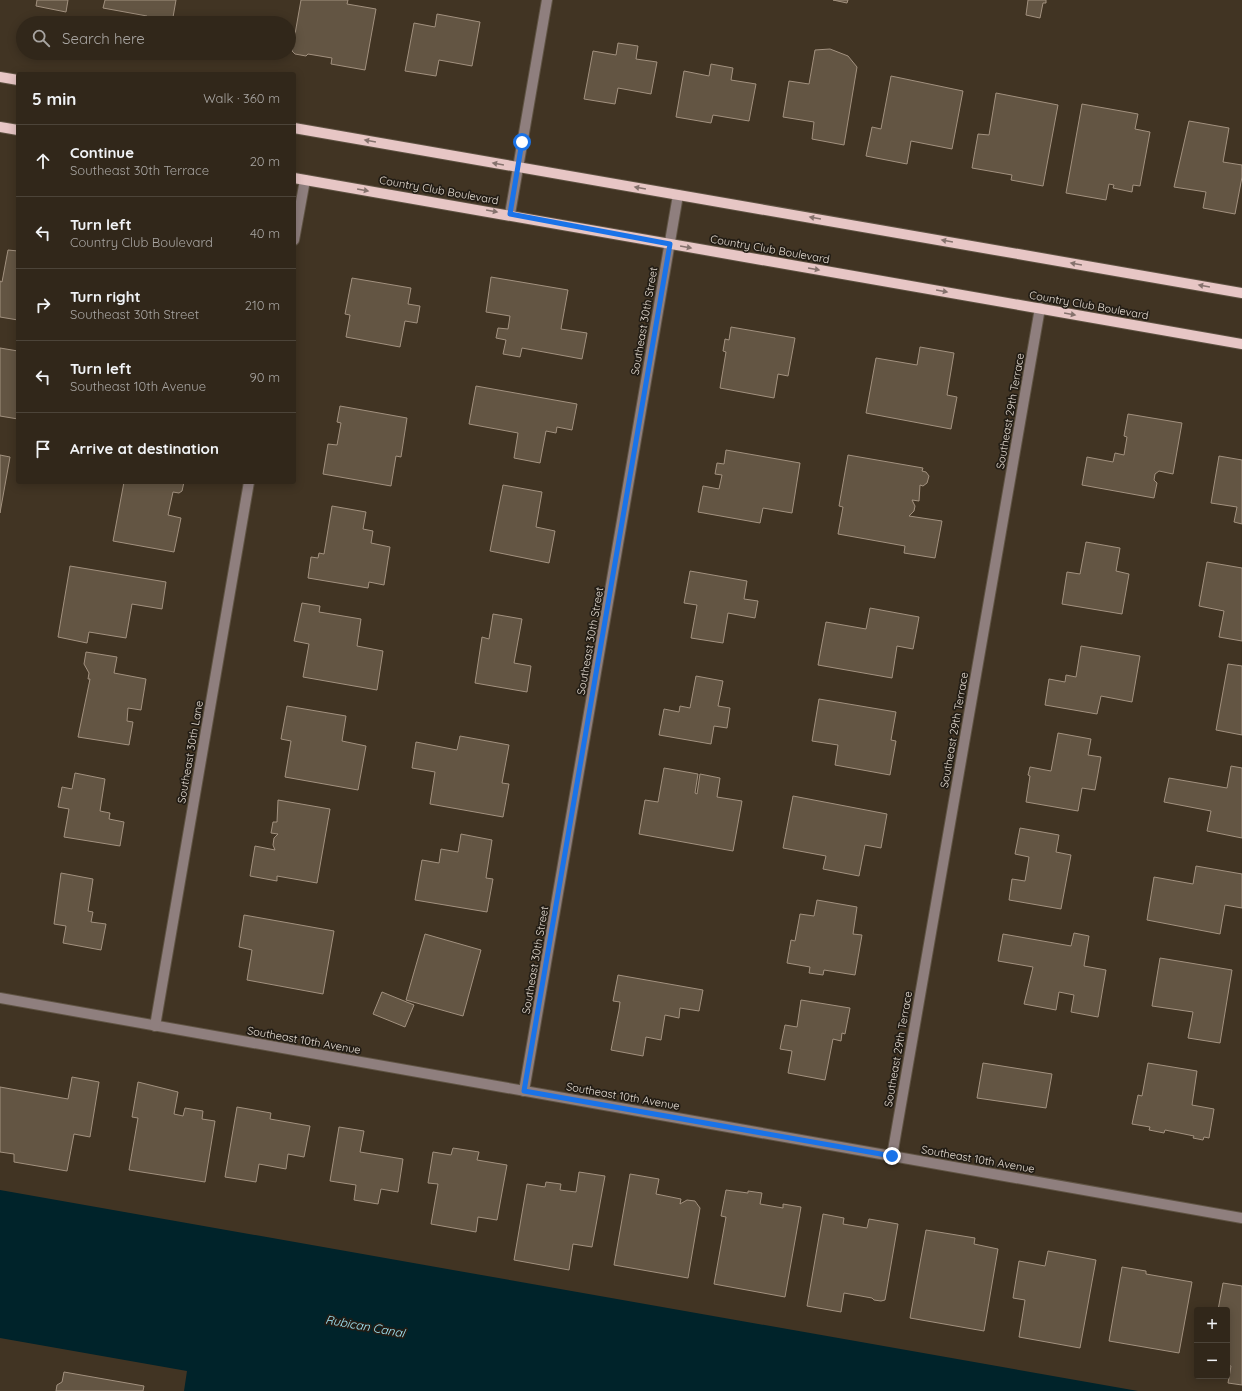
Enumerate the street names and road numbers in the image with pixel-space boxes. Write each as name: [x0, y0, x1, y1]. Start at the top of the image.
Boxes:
street label: Country Club Boulevard: [378, 173, 500, 207]
street label: Country Club Boulevard: [709, 232, 831, 266]
street label: Southeast 30th Street: [628, 266, 660, 376]
street label: Country Club Boulevard: [1028, 288, 1150, 322]
street label: Southeast 29th Terrace: [993, 352, 1027, 470]
street label: Southeast 30th Street: [574, 586, 606, 696]
street label: Southeast 29th Terrace: [937, 671, 971, 789]
street label: Southeast 30th Lane: [174, 699, 206, 805]
street label: Southeast 30th Street: [519, 905, 551, 1015]
street label: Southeast 29th Terrace: [881, 990, 915, 1108]
street label: Southeast 10th Avenue: [246, 1023, 362, 1057]
street label: Southeast 10th Avenue: [565, 1079, 681, 1113]
street label: Southeast 10th Avenue: [920, 1142, 1036, 1176]

